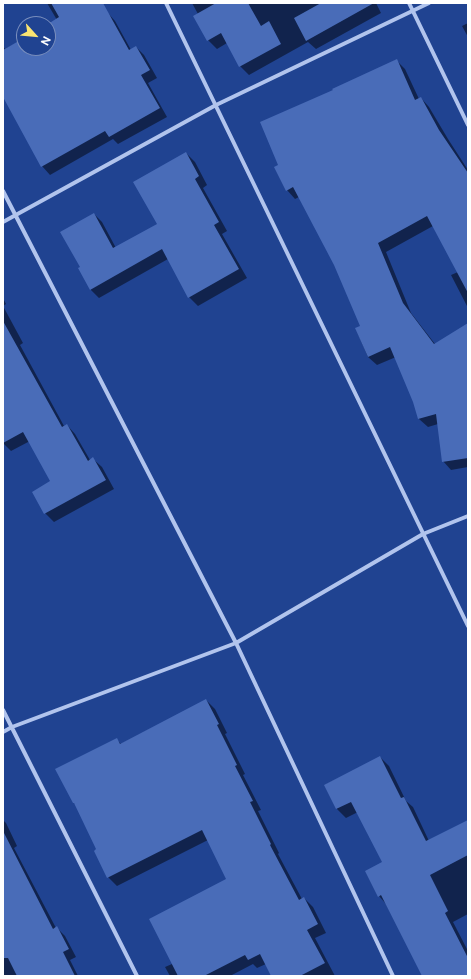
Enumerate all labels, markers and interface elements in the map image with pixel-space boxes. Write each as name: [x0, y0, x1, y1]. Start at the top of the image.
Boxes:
north arrow: [16, 16, 56, 56]
text: N: [39, 34, 53, 48]

